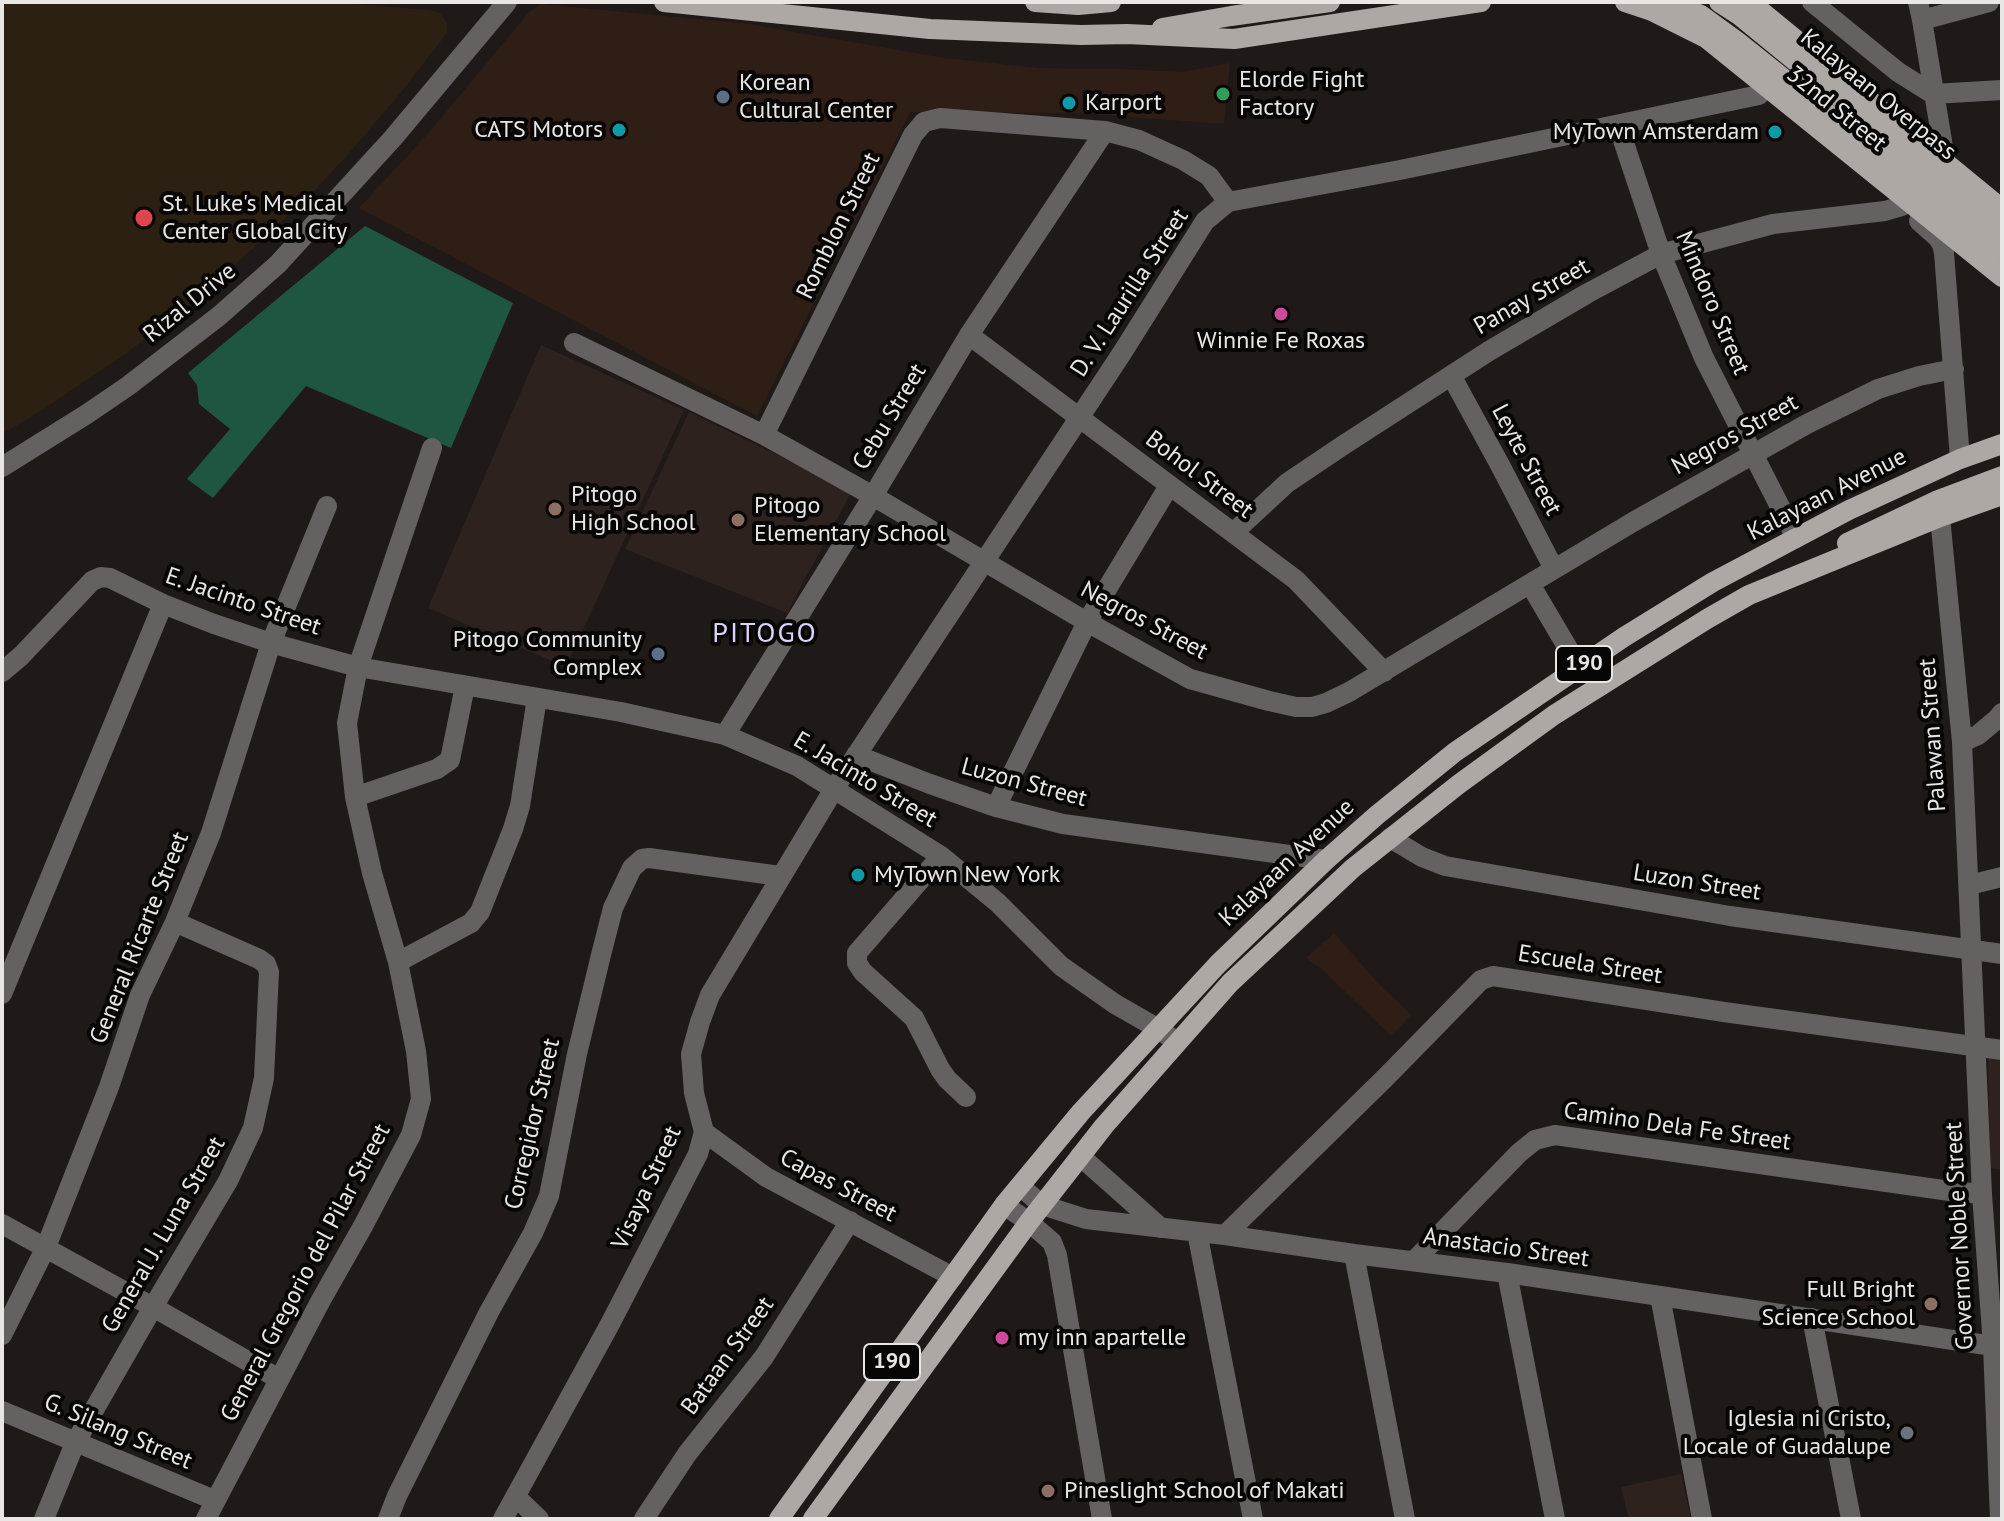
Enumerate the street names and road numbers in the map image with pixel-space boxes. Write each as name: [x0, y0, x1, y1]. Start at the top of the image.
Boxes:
street label: Kalayaan Overpass: [1794, 23, 1962, 167]
street label: 32nd Street: [1780, 60, 1892, 158]
street label: Romblon Street: [791, 148, 887, 304]
street label: D. V. Laurilla Street: [1065, 204, 1195, 382]
street label: Mindoro Street: [1669, 227, 1755, 379]
street label: Panay Street: [1469, 252, 1595, 342]
street label: Rizal Drive: [138, 257, 242, 349]
street label: Cebu Street: [847, 359, 933, 475]
street label: Negros Street: [1667, 389, 1803, 481]
street label: Leyte Street: [1485, 400, 1567, 520]
street label: Bohol Street: [1139, 425, 1259, 525]
street label: Kalayaan Avenue: [1743, 443, 1911, 547]
street label: E. Jacinto Street: [162, 562, 324, 642]
street label: Negros Street: [1076, 575, 1212, 667]
road number: 190: [1556, 646, 1612, 682]
street label: Palawan Street: [1913, 657, 1953, 813]
street label: E. Jacinto Street: [788, 726, 942, 834]
street label: Luzon Street: [958, 752, 1090, 814]
street label: Kalayaan Avenue: [1213, 793, 1361, 933]
street label: General Ricarte Street: [84, 828, 196, 1048]
street label: Luzon Street: [1631, 859, 1763, 907]
street label: Escuela Street: [1516, 939, 1664, 991]
street label: Corregidor Street: [499, 1036, 567, 1212]
street label: Camino Dela Fe Street: [1562, 1097, 1792, 1157]
street label: General Gregorio del Pilar Street: [215, 1119, 397, 1427]
street label: Governor Noble Street: [1940, 1121, 1980, 1351]
street label: Visaya Street: [606, 1122, 688, 1254]
street label: General J. Luna Street: [96, 1132, 232, 1338]
street label: Capas Street: [775, 1143, 901, 1229]
street label: Anastacio Street: [1421, 1222, 1591, 1274]
street label: Bataan Street: [676, 1291, 780, 1421]
road number: 190: [864, 1344, 920, 1380]
street label: G. Silang Street: [40, 1388, 196, 1476]

